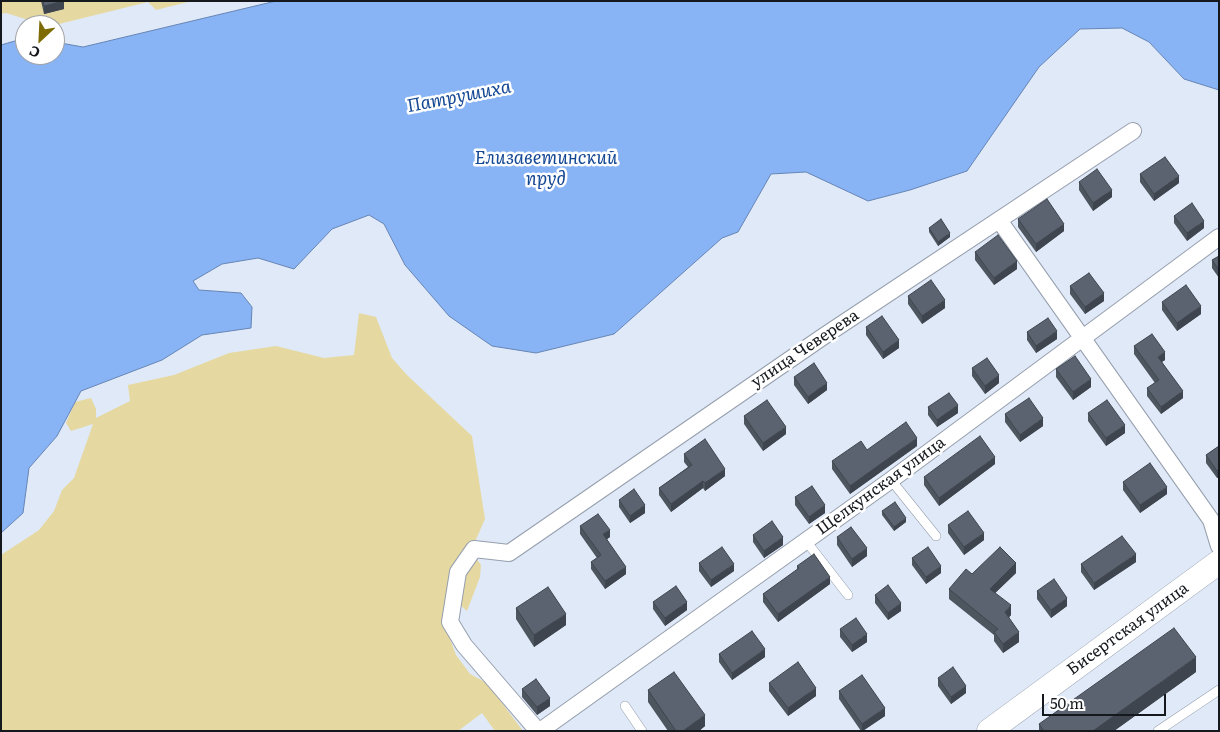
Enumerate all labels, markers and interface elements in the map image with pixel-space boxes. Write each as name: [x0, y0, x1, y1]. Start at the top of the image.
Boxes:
north arrow: [15, 15, 65, 65]
text: С: [25, 42, 43, 64]
water label: Патрушиха: [405, 76, 513, 118]
water label: Елизаветинский пруд: [475, 148, 617, 190]
street label: улица Чеверева: [747, 306, 863, 392]
street label: Щелкунская улица: [813, 433, 949, 539]
street label: Бисертская улица: [1064, 579, 1192, 679]
scale bar: [1045, 684, 1169, 716]
text: 50 m: [1050, 691, 1084, 714]

